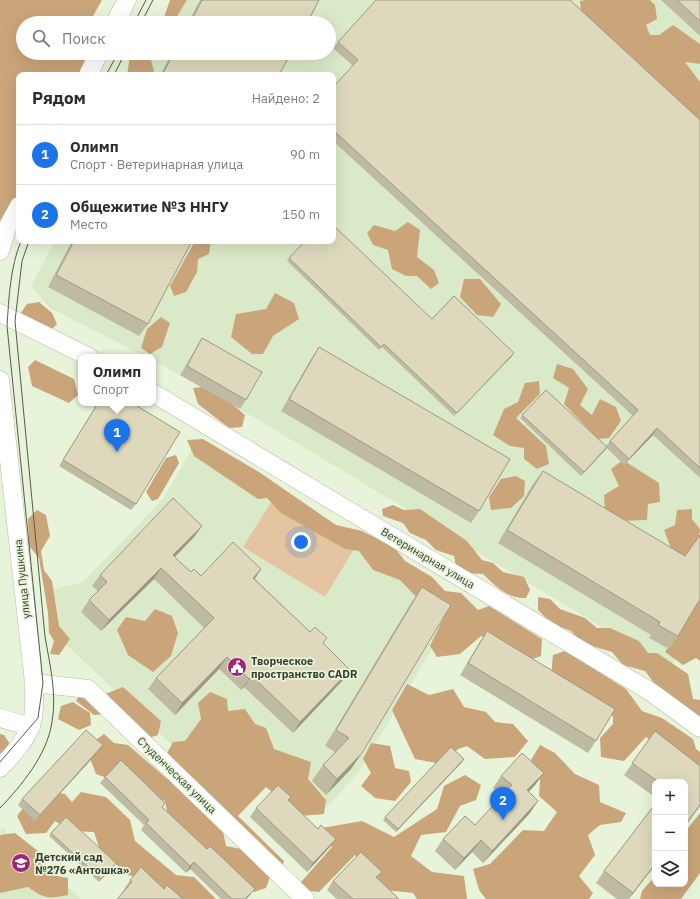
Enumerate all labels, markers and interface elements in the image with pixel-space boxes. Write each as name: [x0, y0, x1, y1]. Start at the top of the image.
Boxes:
search box: [16, 16, 336, 60]
icon: search: [30, 27, 52, 49]
text: Поиск: [62, 29, 105, 48]
text: Рядом: [32, 87, 86, 109]
text: Найдено: 2: [252, 90, 320, 107]
text: Олимп: [70, 137, 119, 156]
text: 1: [41, 146, 49, 163]
text: 90 m: [290, 146, 320, 163]
text: Спорт · Ветеринарная улица: [70, 156, 243, 173]
text: Общежитие №3 ННГУ: [70, 197, 229, 216]
text: 2: [41, 206, 49, 223]
text: 150 m: [282, 206, 320, 223]
text: Место: [70, 216, 108, 233]
popup: [78, 354, 156, 406]
text: Олимп: [93, 362, 141, 381]
text: Спорт: [93, 381, 129, 398]
pin: 1: [104, 419, 130, 452]
street label: Ветеринарная улица: [379, 524, 478, 592]
your location: [291, 532, 311, 552]
street label: улица Пушкина: [11, 538, 33, 619]
place label: Творческое пространство CADR: [251, 654, 357, 681]
public building icon: Творческое пространство CADR: [226, 656, 248, 678]
street label: Студенческая улица: [134, 734, 220, 817]
map controls: [652, 779, 688, 887]
button: +: [652, 779, 688, 815]
pin: 2: [490, 787, 516, 820]
button: −: [652, 815, 688, 851]
place label: Детский сад №276 «Антошка»: [35, 850, 129, 877]
button: layers: [652, 851, 688, 887]
school or university icon: Детский сад №276 «Антошка»: [10, 852, 32, 874]

